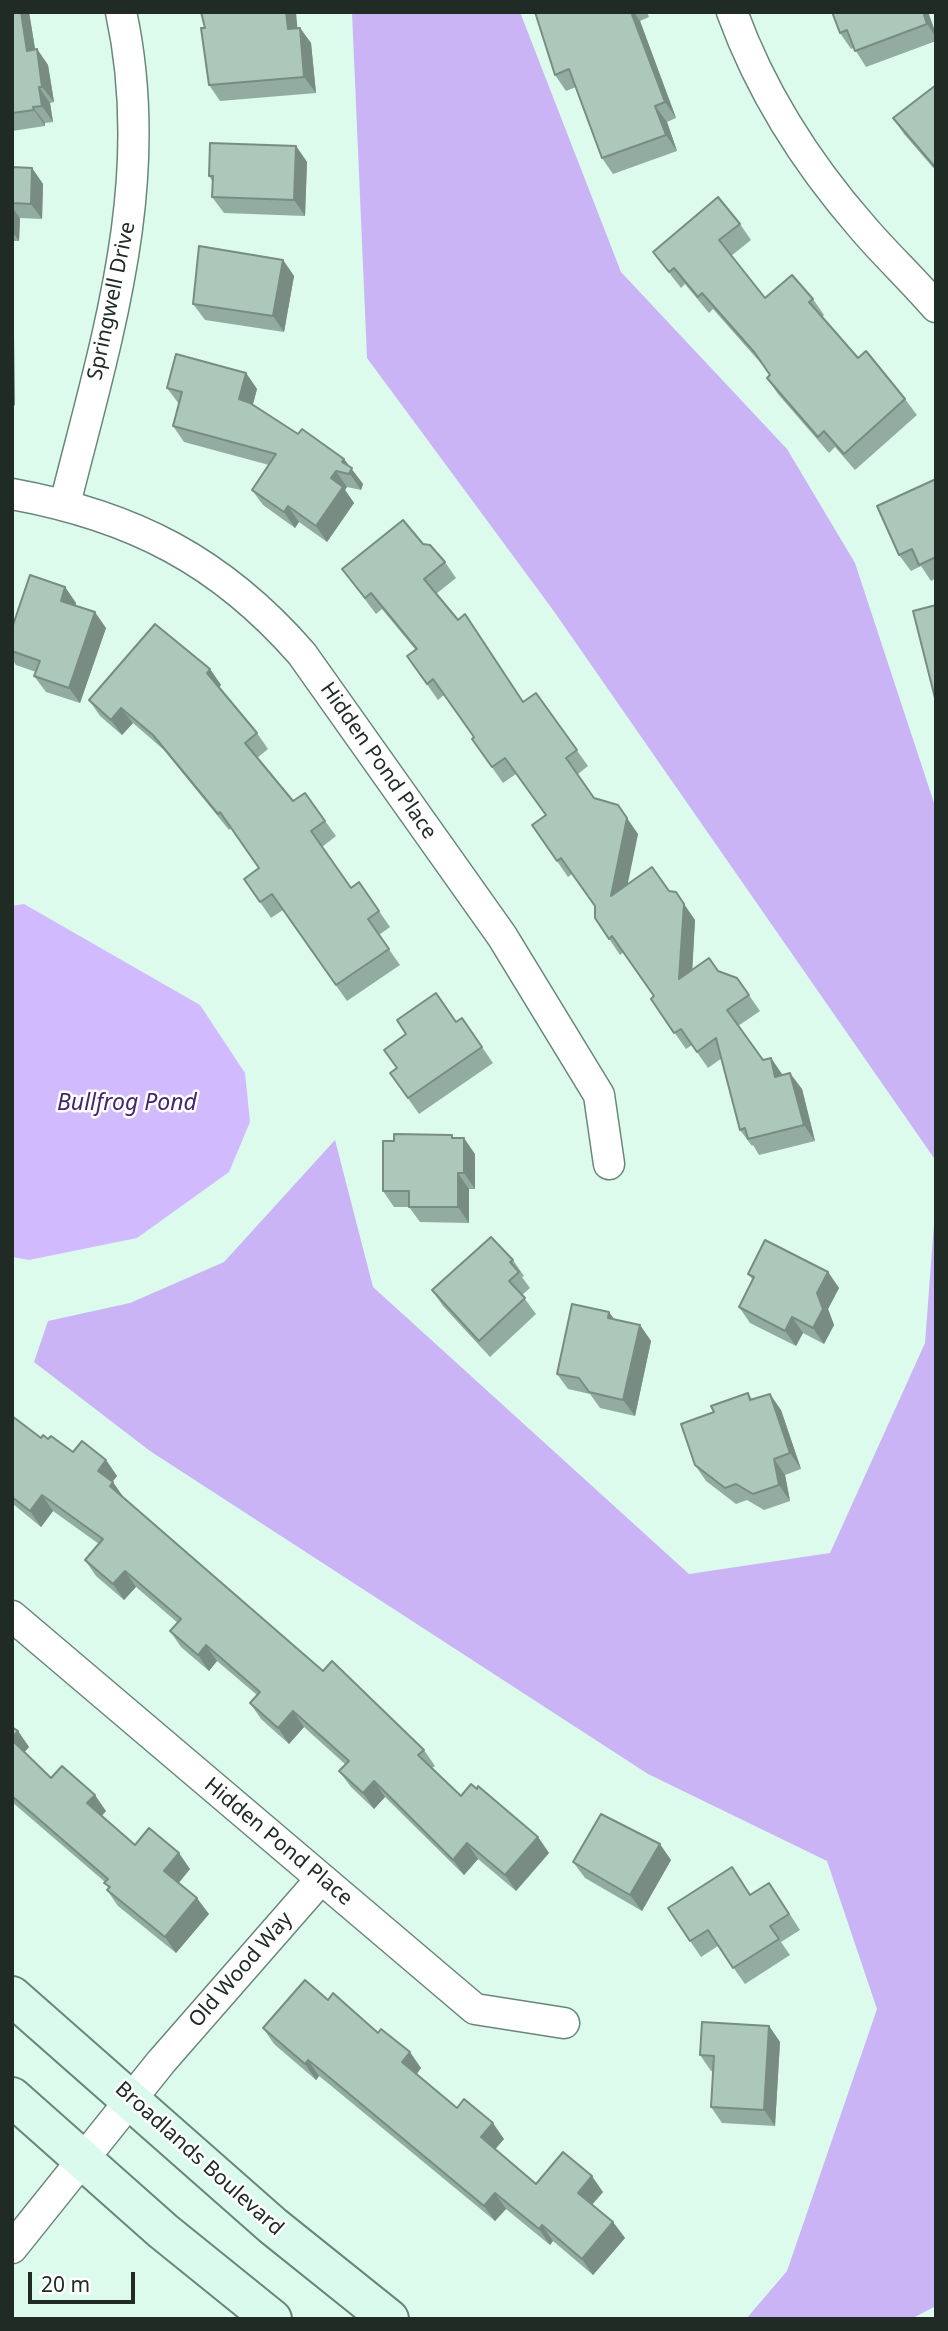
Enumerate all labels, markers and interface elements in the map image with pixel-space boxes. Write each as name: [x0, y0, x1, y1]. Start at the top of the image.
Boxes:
street label: Springwell Drive: [83, 220, 141, 382]
street label: Hidden Pond Place: [314, 678, 442, 844]
water label: Bullfrog Pond: [57, 1089, 197, 1117]
street label: Hidden Pond Place: [199, 1773, 357, 1911]
street label: Old Wood Way: [184, 1907, 298, 2033]
street label: Broadlands Boulevard: [110, 2077, 288, 2241]
scale bar: [32, 2258, 138, 2302]
text: 20 m: [41, 2270, 90, 2298]

